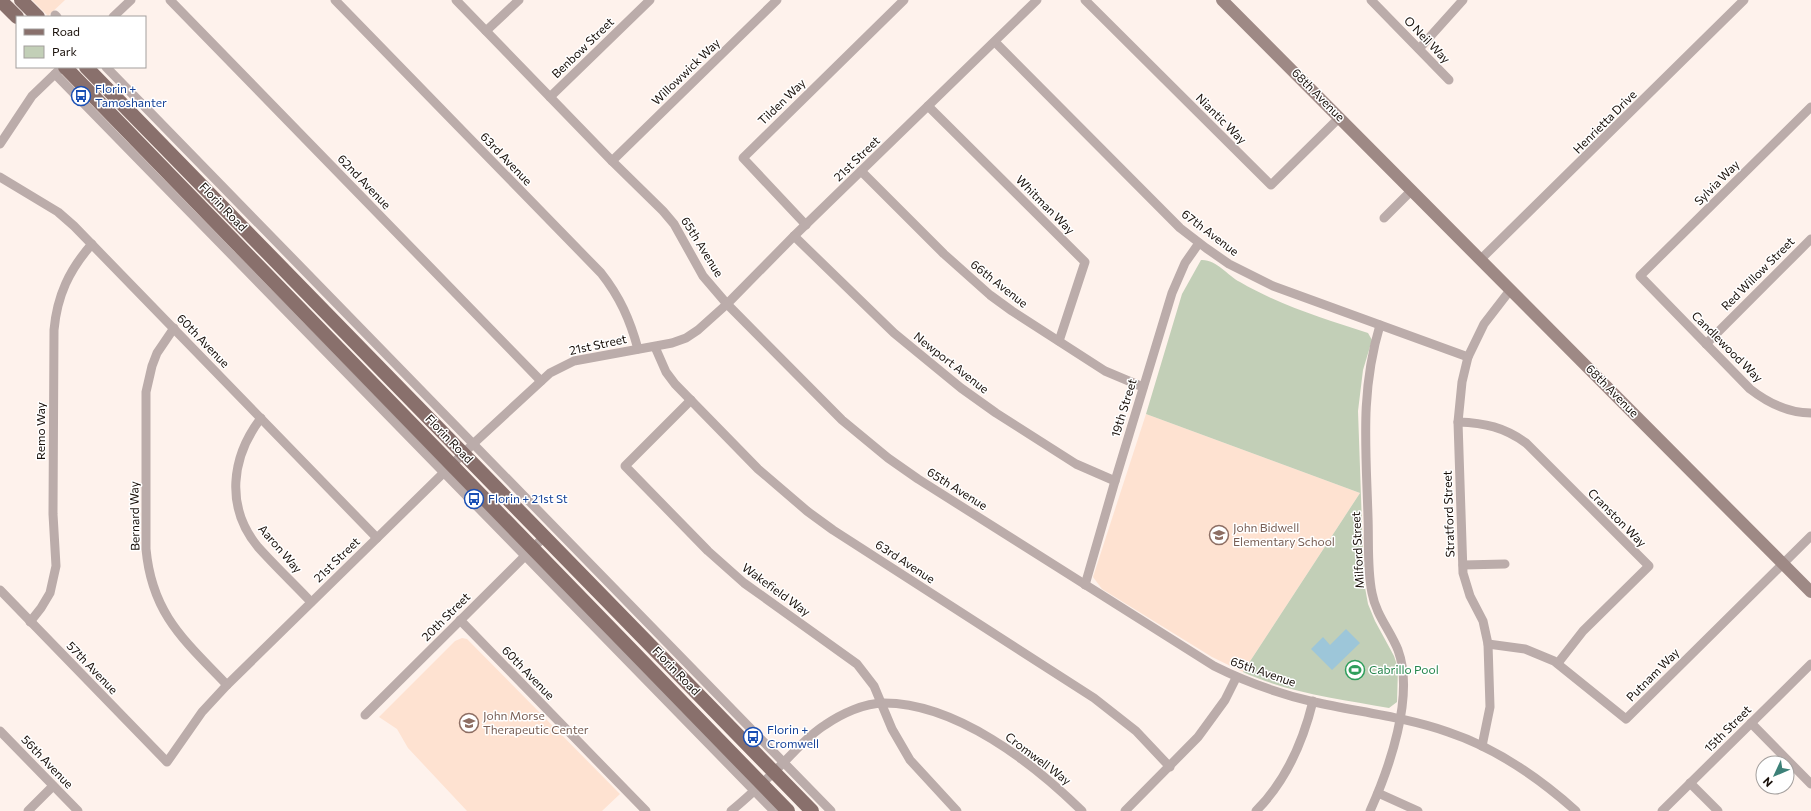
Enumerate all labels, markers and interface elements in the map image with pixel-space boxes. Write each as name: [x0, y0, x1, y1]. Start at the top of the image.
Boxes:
street label: O Neil Way: [1402, 13, 1454, 66]
street label: Benbow Street: [548, 14, 616, 80]
legend: [16, 16, 146, 68]
text: Road: [52, 24, 80, 38]
street label: Willowwick Way: [648, 35, 722, 107]
text: Park: [52, 44, 78, 58]
street label: 68th Avenue: [1289, 65, 1348, 124]
street label: Tilden Way: [755, 75, 808, 127]
place label: Florin + Tamoshanter: [95, 81, 167, 109]
bus stop icon: Florin + Tamoshanter: [70, 85, 92, 107]
street label: Henrietta Drive: [1570, 87, 1639, 156]
street label: Niantic Way: [1194, 90, 1250, 146]
street label: 63rd Avenue: [478, 129, 535, 188]
street label: 21st Street: [830, 133, 882, 184]
street label: 62nd Avenue: [335, 151, 394, 211]
street label: Sylvia Way: [1691, 157, 1742, 208]
street label: Whitman Way: [1014, 172, 1078, 236]
street label: Florin Road: [197, 179, 250, 234]
street label: 67th Avenue: [1179, 206, 1242, 258]
street label: 65th Avenue: [679, 214, 727, 279]
street label: Red Willow Street: [1718, 234, 1797, 313]
street label: 66th Avenue: [968, 257, 1031, 310]
street label: Candlewood Way: [1689, 308, 1766, 385]
street label: 60th Avenue: [175, 311, 233, 370]
street label: Newport Avenue: [911, 329, 992, 396]
street label: 21st Street: [568, 331, 628, 357]
street label: 68th Avenue: [1583, 361, 1642, 420]
street label: 19th Street: [1108, 377, 1139, 439]
street label: Remo Way: [33, 402, 47, 460]
street label: Florin Road: [423, 411, 476, 466]
street label: 65th Avenue: [925, 464, 990, 512]
street label: Stratford Street: [1439, 470, 1457, 558]
street label: Bernard Way: [126, 481, 142, 551]
street label: Cranston Way: [1586, 485, 1650, 549]
bus stop icon: Florin + 21st St: [463, 488, 485, 510]
place label: Florin + 21st St: [488, 491, 568, 505]
street label: Milford Street: [1348, 511, 1366, 589]
place label: John Bidwell Elementary School: [1233, 520, 1335, 548]
street label: Aaron Way: [256, 521, 305, 575]
school or university icon: John Bidwell Elementary School: [1208, 524, 1230, 546]
street label: 21st Street: [310, 534, 362, 585]
street label: 63rd Avenue: [873, 537, 938, 586]
street label: Wakefield Way: [740, 560, 813, 619]
street label: 20th Street: [418, 589, 472, 643]
street label: 57th Avenue: [64, 638, 121, 696]
street label: 60th Avenue: [500, 643, 558, 702]
street label: Florin Road: [650, 643, 703, 698]
street label: Putnam Way: [1623, 645, 1682, 704]
street label: 65th Avenue: [1229, 653, 1298, 689]
sports icon: Cabrillo Pool: [1344, 659, 1366, 681]
place label: Cabrillo Pool: [1369, 662, 1439, 676]
street label: 15th Street: [1701, 702, 1754, 754]
place label: John Morse Therapeutic Center: [483, 708, 589, 736]
school or university icon: John Morse Therapeutic Center: [458, 712, 480, 734]
place label: Florin + Cromwell: [767, 722, 819, 750]
bus stop icon: Florin + Cromwell: [742, 726, 764, 748]
street label: Cromwell Way: [1003, 729, 1074, 787]
street label: 56th Avenue: [19, 732, 76, 791]
north arrow: [1755, 755, 1795, 795]
text: N: [1760, 775, 1775, 790]

